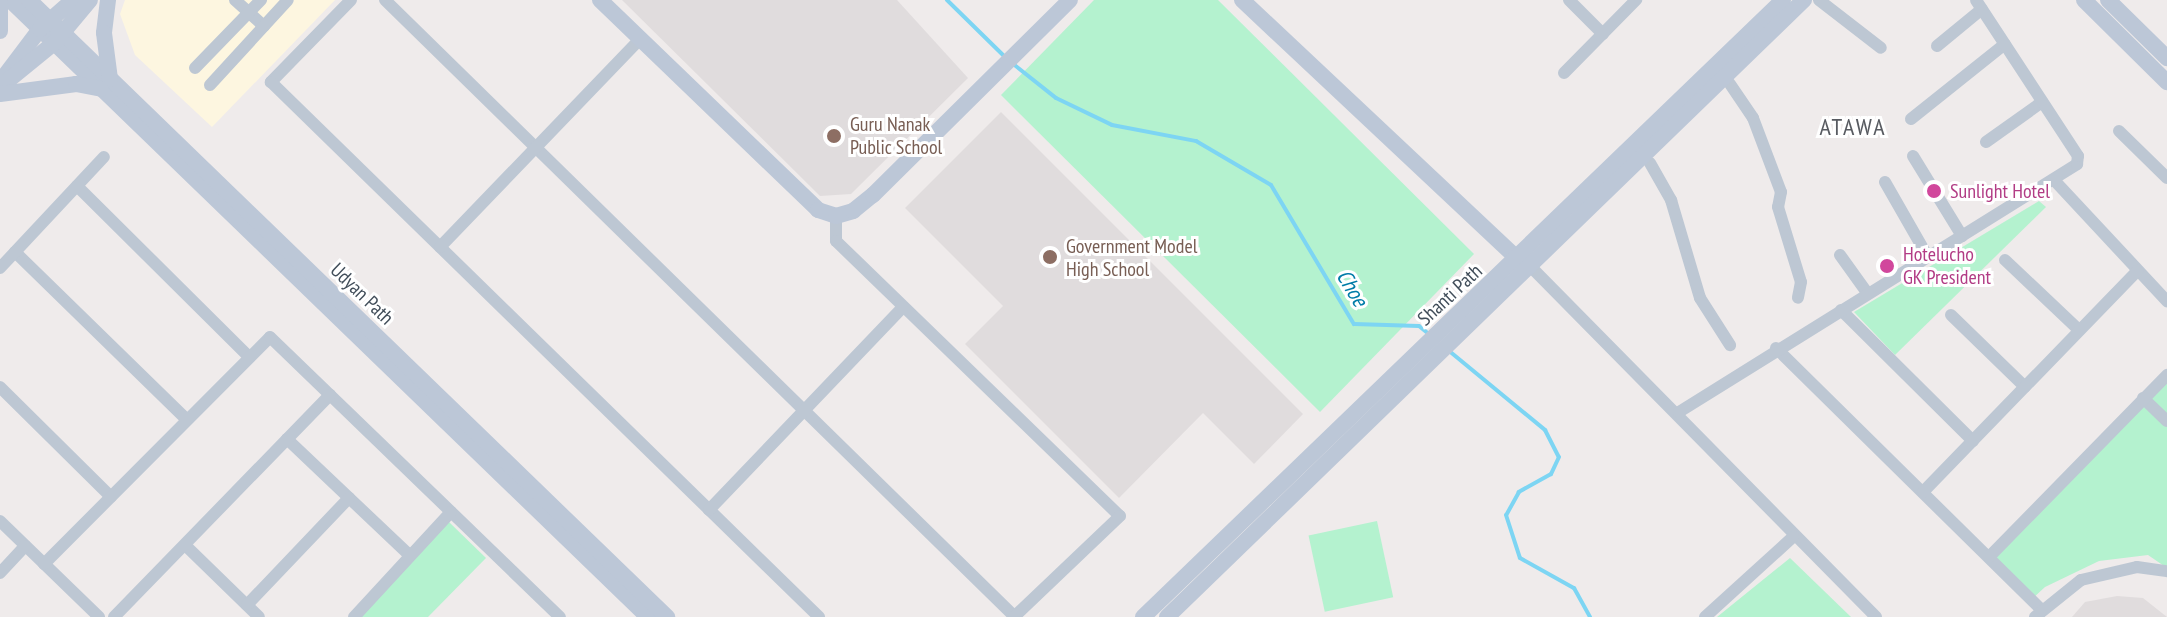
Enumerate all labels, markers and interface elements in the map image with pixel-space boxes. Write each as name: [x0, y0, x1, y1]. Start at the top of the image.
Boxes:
place label: Guru Nanak Public School: [850, 112, 943, 159]
district label: ATAWA: [1819, 113, 1887, 141]
marker: Guru Nanak Public School: [825, 127, 843, 145]
place label: Sunlight Hotel: [1950, 179, 2050, 203]
marker: Sunlight Hotel: [1925, 182, 1943, 200]
place label: Government Model High School: [1066, 234, 1197, 281]
place label: Hotelucho GK President: [1903, 242, 1991, 289]
marker: Government Model High School: [1041, 248, 1059, 266]
marker: Hotelucho GK President: [1878, 257, 1896, 275]
street label: Udyan Path: [325, 258, 399, 330]
street label: Shanti Path: [1413, 259, 1487, 331]
water label: Choe: [1331, 265, 1373, 311]

